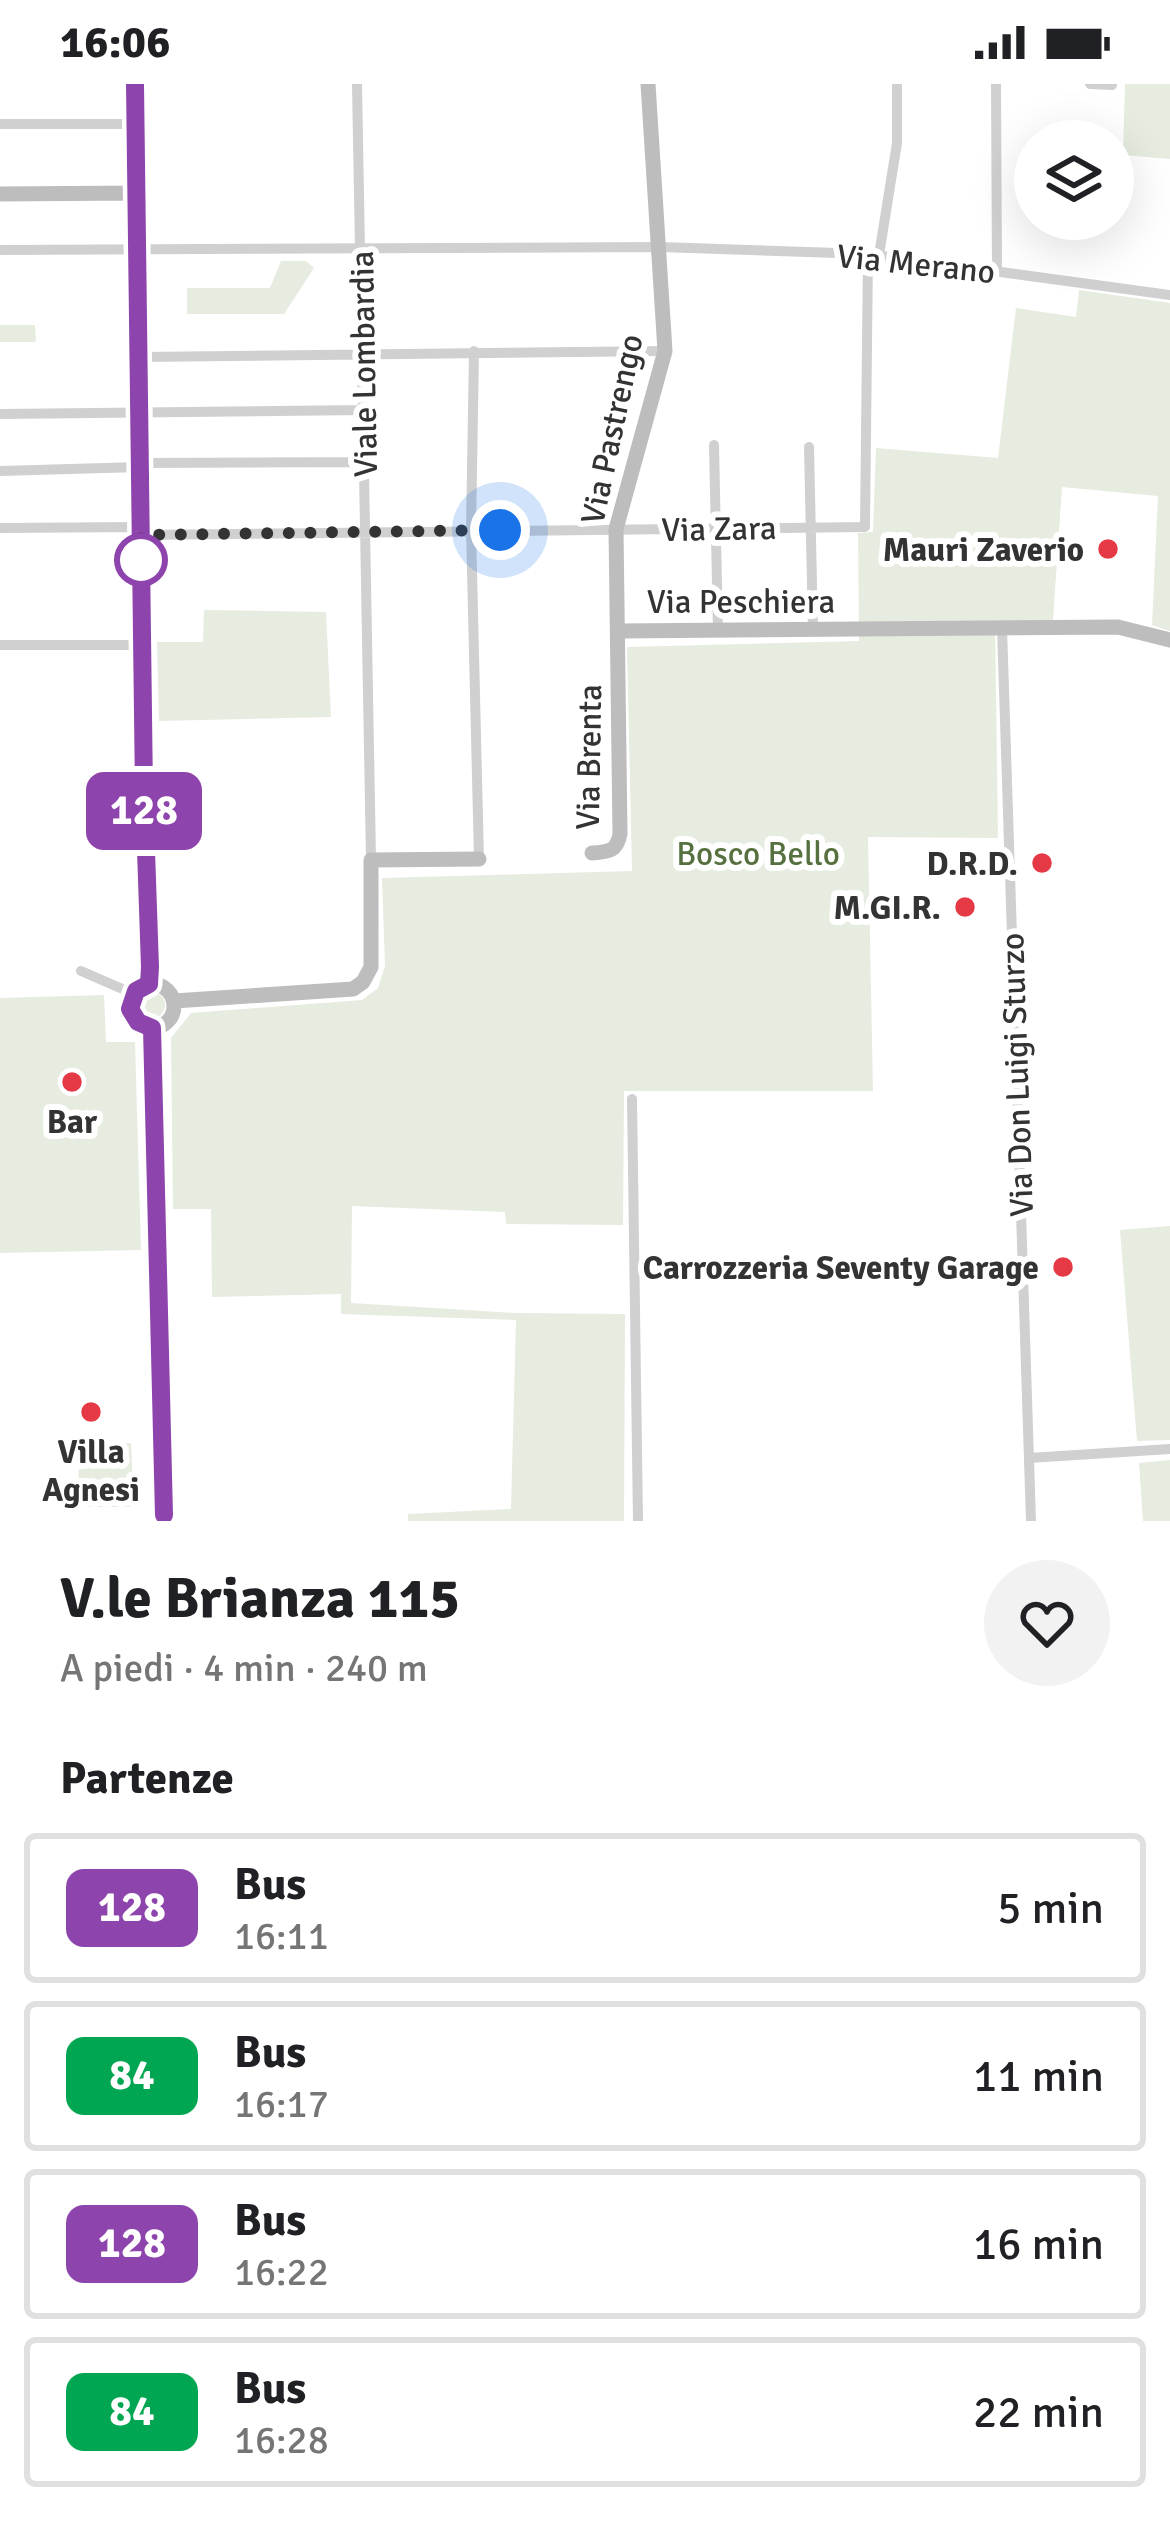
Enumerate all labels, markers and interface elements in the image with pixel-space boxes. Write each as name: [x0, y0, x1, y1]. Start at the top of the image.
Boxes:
text: 16:06: [60, 15, 170, 70]
map controls: [1014, 120, 1134, 240]
button: layers: [1014, 120, 1134, 240]
street label: Via Merano: [835, 236, 997, 293]
street label: Viale Lombardia: [342, 250, 387, 478]
street label: Via Pastrengo: [572, 331, 653, 528]
your location: [470, 500, 530, 560]
street label: Via Zara: [661, 508, 777, 551]
place label: Mauri Zaverio: [883, 530, 1084, 571]
unlabelled marker: [116, 535, 166, 585]
marker: Mauri Zaverio: [1095, 536, 1121, 562]
street label: Via Peschiera: [647, 582, 835, 623]
street label: Via Brenta: [568, 684, 611, 830]
line badge: 128: [75, 772, 213, 850]
text: 128: [110, 785, 178, 836]
park label: Bosco Bello: [676, 834, 840, 875]
place label: D.R.D.: [927, 844, 1018, 885]
marker: D.R.D.: [1029, 850, 1055, 876]
place label: M.GI.R.: [834, 888, 941, 929]
marker: M.GI.R.: [952, 894, 978, 920]
street label: Via Don Luigi Sturzo: [992, 932, 1043, 1218]
marker: Bar: [59, 1069, 85, 1095]
place label: Bar: [47, 1102, 98, 1143]
place label: Carrozzeria Seventy Garage: [643, 1248, 1039, 1289]
marker: Carrozzeria Seventy Garage: [1050, 1254, 1076, 1280]
marker: Villa Agnesi: [78, 1399, 104, 1425]
place label: Villa Agnesi: [42, 1432, 140, 1511]
button: heart: [984, 1560, 1110, 1686]
text: V.le Brianza 115: [60, 1563, 460, 1634]
text: A piedi · 4 min · 240 m: [60, 1644, 428, 1692]
text: Partenze: [60, 1751, 234, 1806]
text: Bus: [234, 1857, 306, 1912]
text: 5 min: [997, 1881, 1104, 1936]
text: 128: [98, 1882, 166, 1933]
text: 16:11: [234, 1912, 329, 1960]
text: Bus: [234, 2025, 306, 2080]
text: 11 min: [973, 2049, 1104, 2104]
text: 84: [109, 2050, 155, 2101]
text: 16:17: [234, 2080, 329, 2128]
text: Bus: [234, 2193, 306, 2248]
text: 16 min: [973, 2217, 1104, 2272]
text: 128: [98, 2218, 166, 2269]
text: 16:22: [234, 2248, 329, 2296]
text: Bus: [234, 2361, 306, 2416]
text: 22 min: [973, 2385, 1104, 2440]
text: 84: [109, 2386, 155, 2437]
text: 16:28: [234, 2416, 329, 2464]

